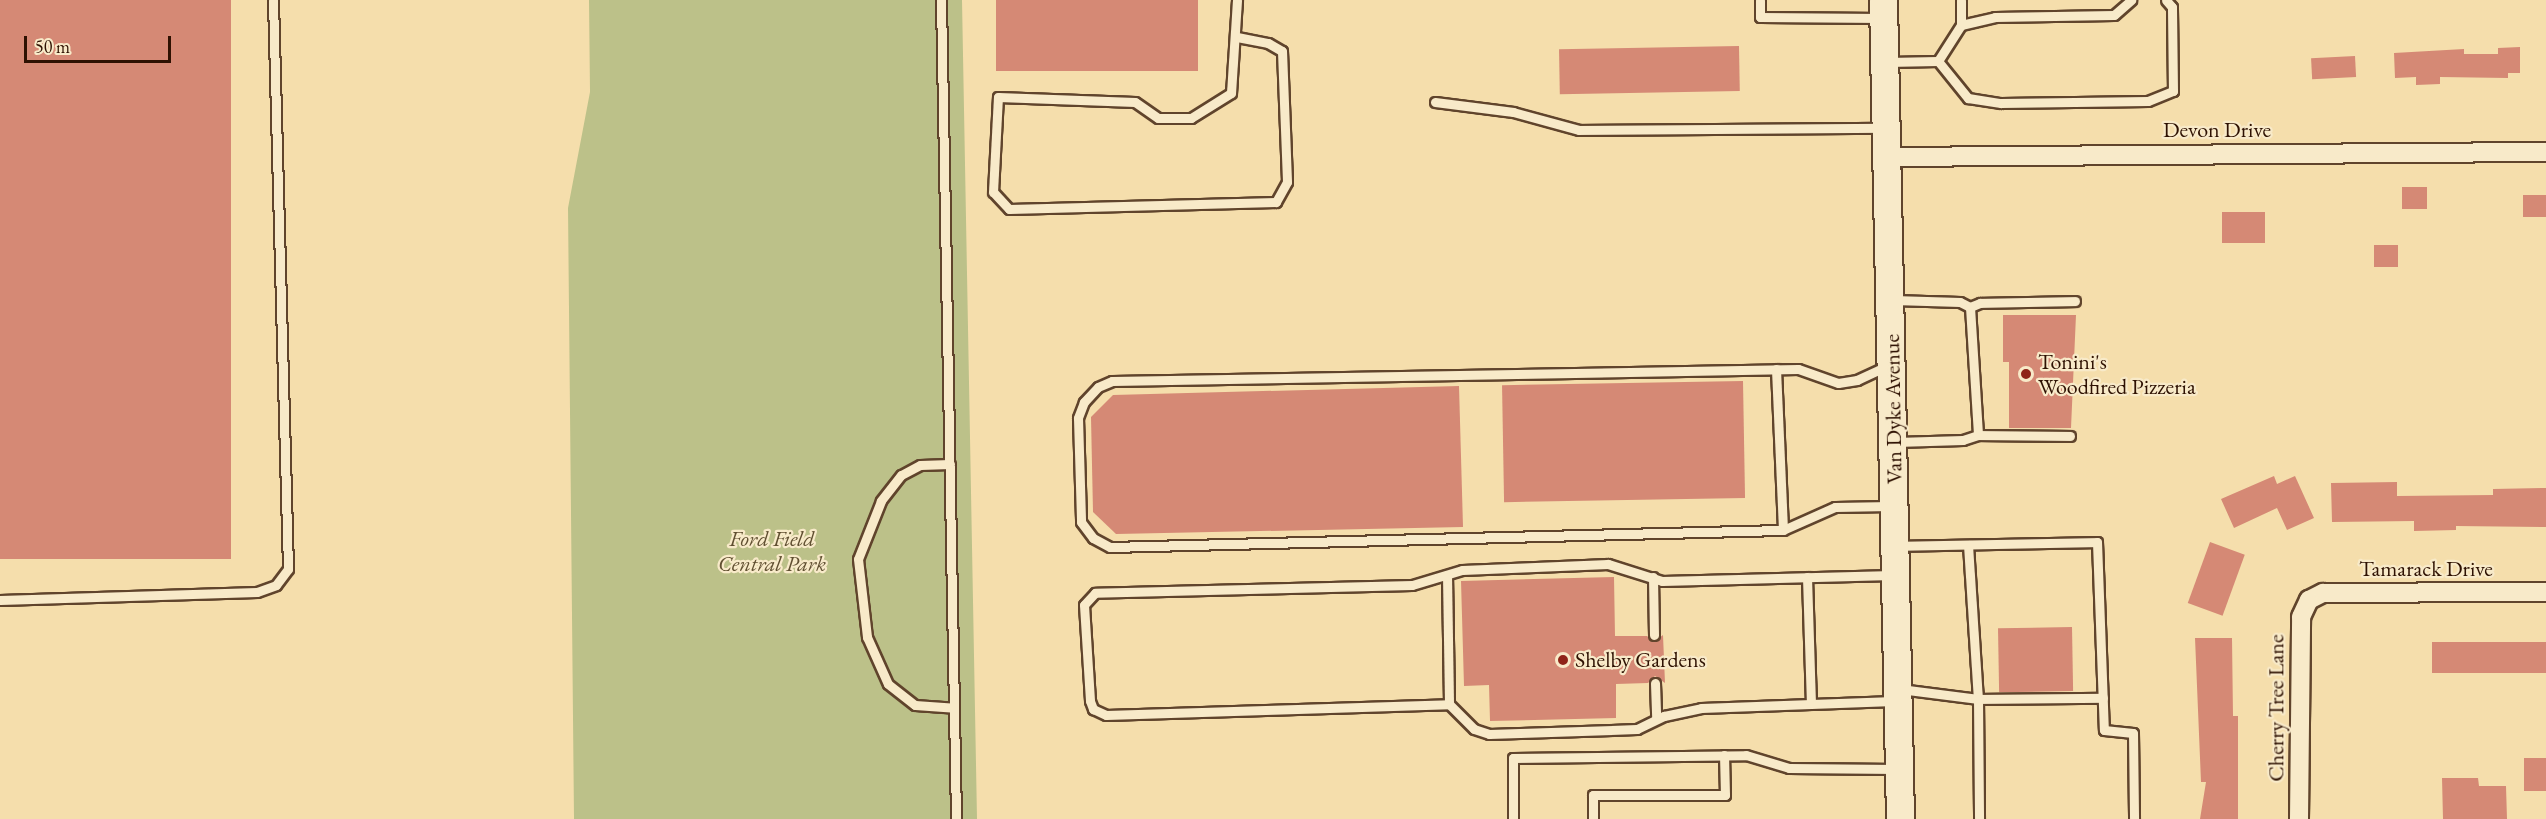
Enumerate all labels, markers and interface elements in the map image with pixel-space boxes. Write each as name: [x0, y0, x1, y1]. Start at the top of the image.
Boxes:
scale bar: [27, 24, 174, 62]
text: 50 m: [35, 35, 70, 58]
street label: Devon Drive: [2163, 117, 2271, 143]
street label: Van Dyke Avenue: [1878, 334, 1908, 484]
place label: Tonini's Woodfired Pizzeria: [2038, 348, 2196, 400]
marker: Tonini's Woodfired Pizzeria: [2019, 367, 2033, 381]
park label: Ford Field Central Park: [718, 525, 826, 576]
street label: Tamarack Drive: [2359, 556, 2493, 582]
street label: Cherry Tree Lane: [2263, 634, 2289, 782]
place label: Shelby Gardens: [1575, 647, 1706, 673]
marker: Shelby Gardens: [1556, 653, 1570, 667]

